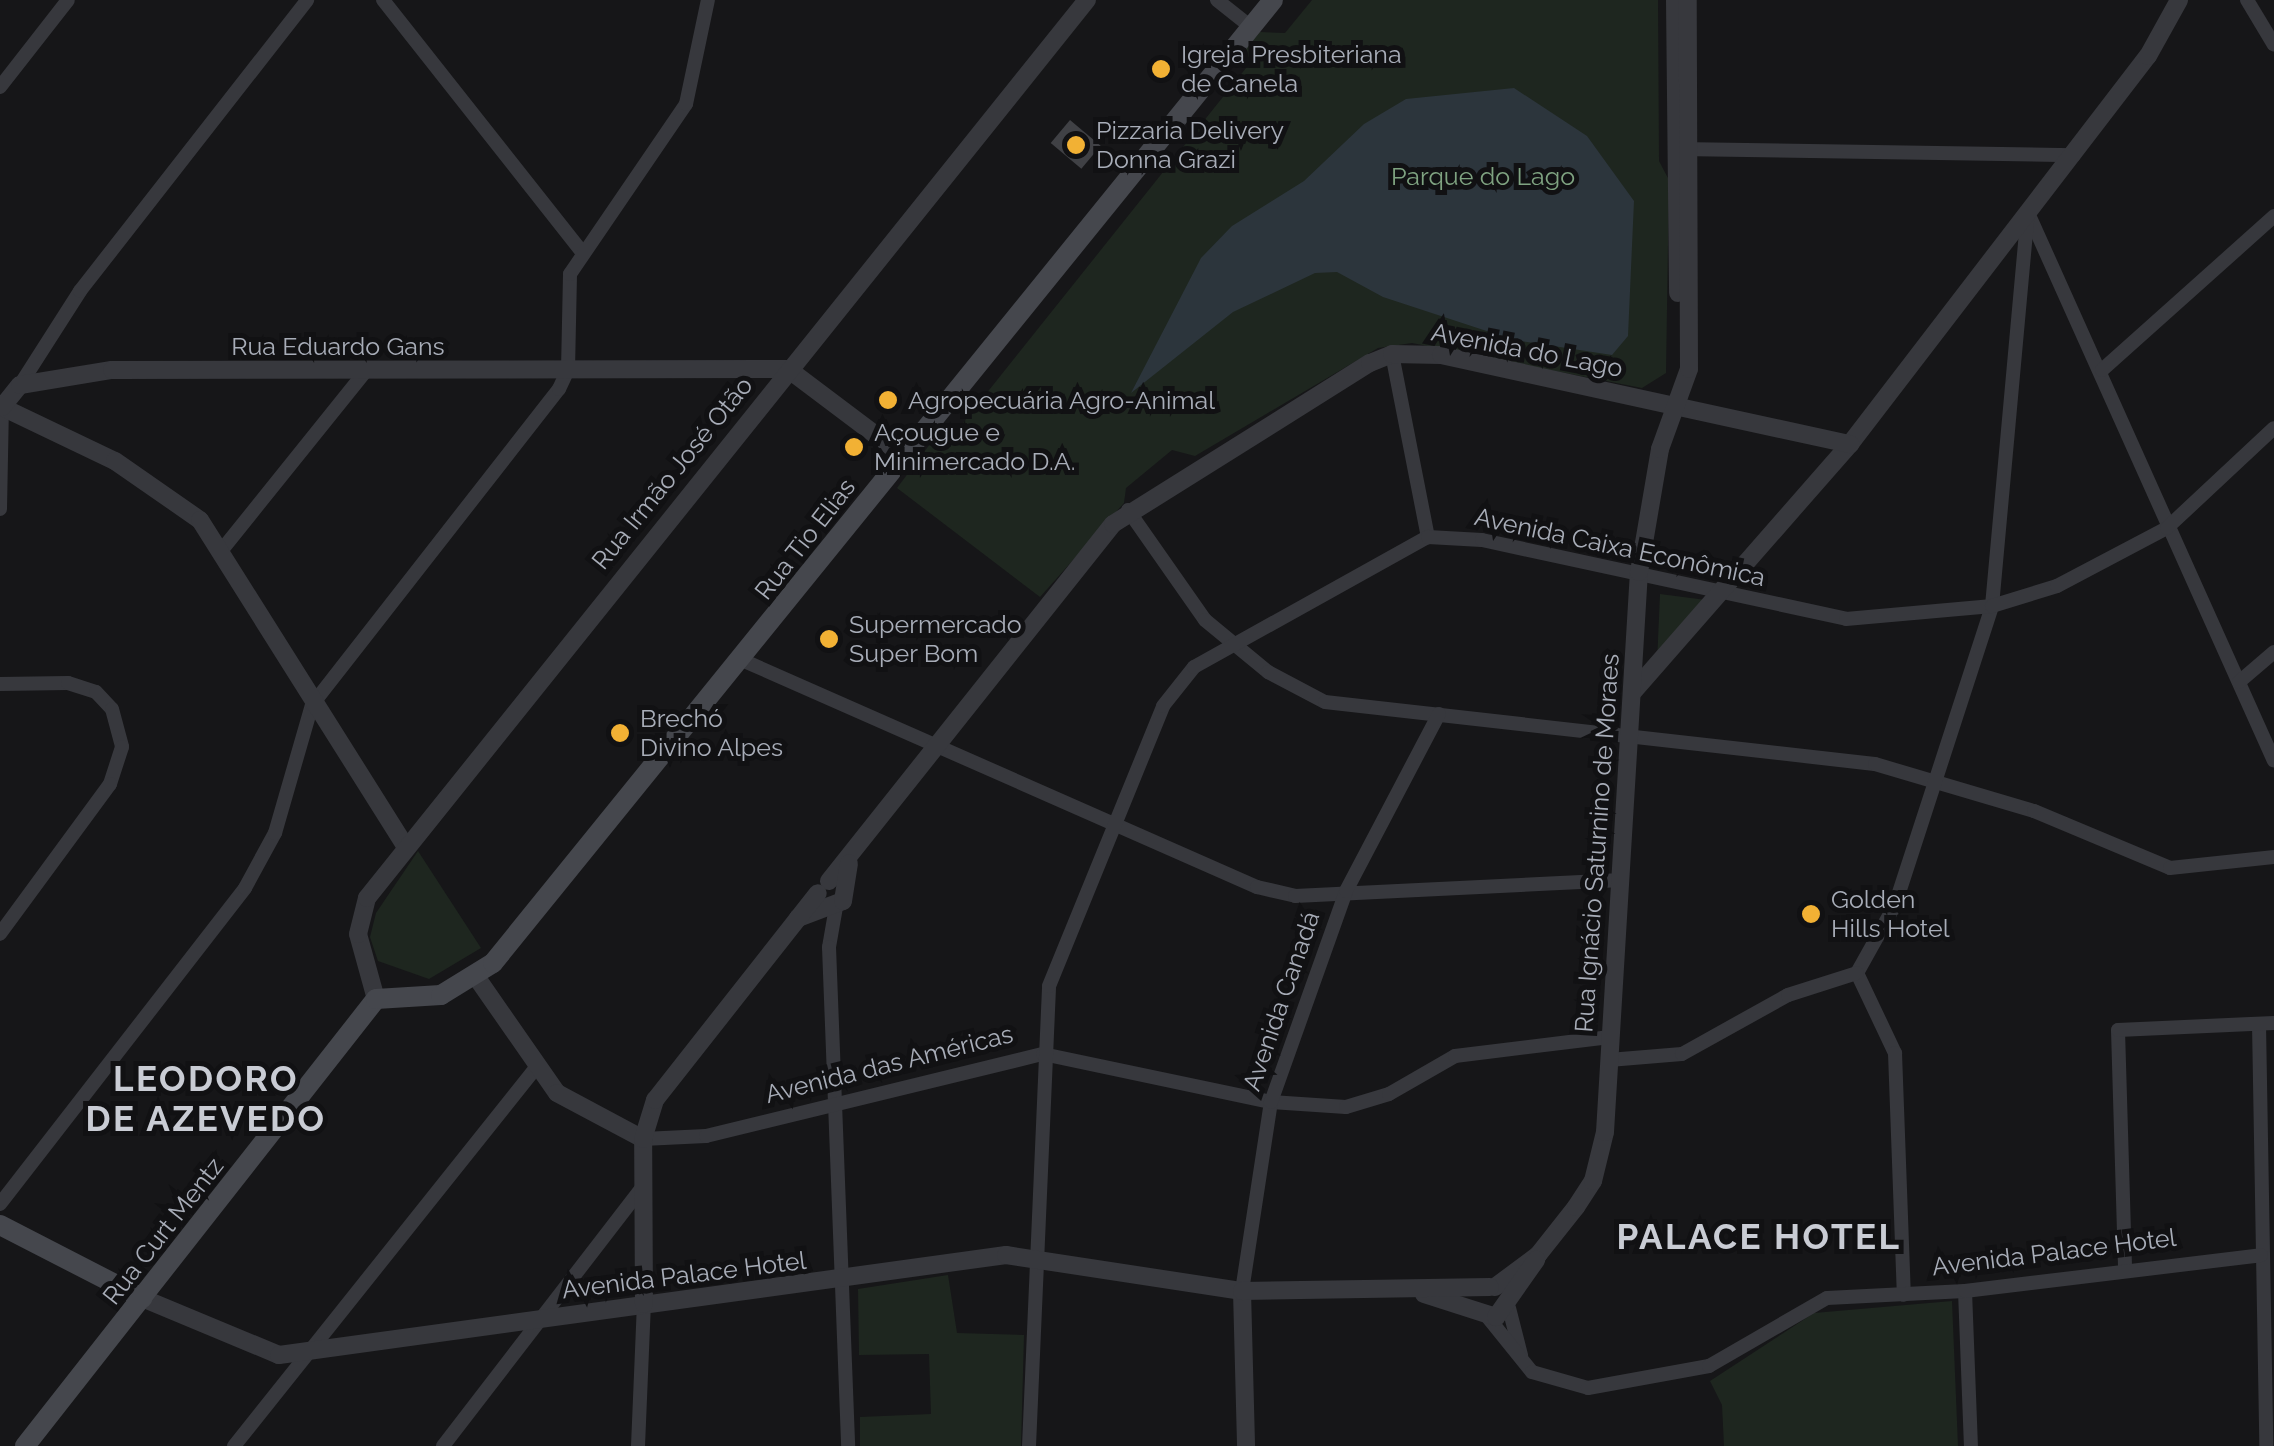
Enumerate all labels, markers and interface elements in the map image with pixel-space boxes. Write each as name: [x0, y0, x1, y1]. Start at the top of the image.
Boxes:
place label: Igreja Presbiteriana de Canela: [1181, 40, 1402, 99]
marker: Igreja Presbiteriana de Canela: [1150, 58, 1172, 80]
place label: Pizzaria Delivery Donna Grazi: [1096, 116, 1284, 175]
marker: Pizzaria Delivery Donna Grazi: [1065, 134, 1087, 156]
park label: Parque do Lago: [1391, 161, 1575, 191]
street label: Avenida do Lago: [1429, 317, 1625, 383]
street label: Rua Eduardo Gans: [231, 331, 445, 361]
street label: Rua Irmão José Otão: [585, 371, 759, 575]
place label: Agropecuária Agro-Animal: [908, 385, 1216, 415]
marker: Agropecuária Agro-Animal: [877, 389, 899, 411]
place label: Açougue e Minimercado D.A.: [874, 418, 1075, 477]
marker: Açougue e Minimercado D.A.: [843, 436, 865, 458]
street label: Rua Tio Elias: [748, 472, 862, 606]
street label: Avenida Caixa Econômica: [1472, 502, 1768, 592]
place label: Supermercado Super Bom: [849, 610, 1022, 669]
marker: Supermercado Super Bom: [818, 628, 840, 650]
street label: Rua Ignácio Saturnino de Moraes: [1569, 652, 1625, 1034]
place label: Brechó Divino Alpes: [640, 704, 784, 763]
marker: Brechó Divino Alpes: [609, 722, 631, 744]
place label: Golden Hills Hotel: [1831, 885, 1950, 944]
marker: Golden Hills Hotel: [1800, 903, 1822, 925]
street label: Avenida Canadá: [1236, 908, 1326, 1094]
street label: Avenida das Américas: [762, 1019, 1016, 1109]
district label: LEODORO DE AZEVEDO: [85, 1058, 327, 1140]
street label: Rua Curt Mentz: [96, 1152, 230, 1310]
district label: PALACE HOTEL: [1616, 1216, 1902, 1258]
street label: Avenida Palace Hotel: [1930, 1222, 2178, 1282]
street label: Avenida Palace Hotel: [560, 1245, 808, 1305]

